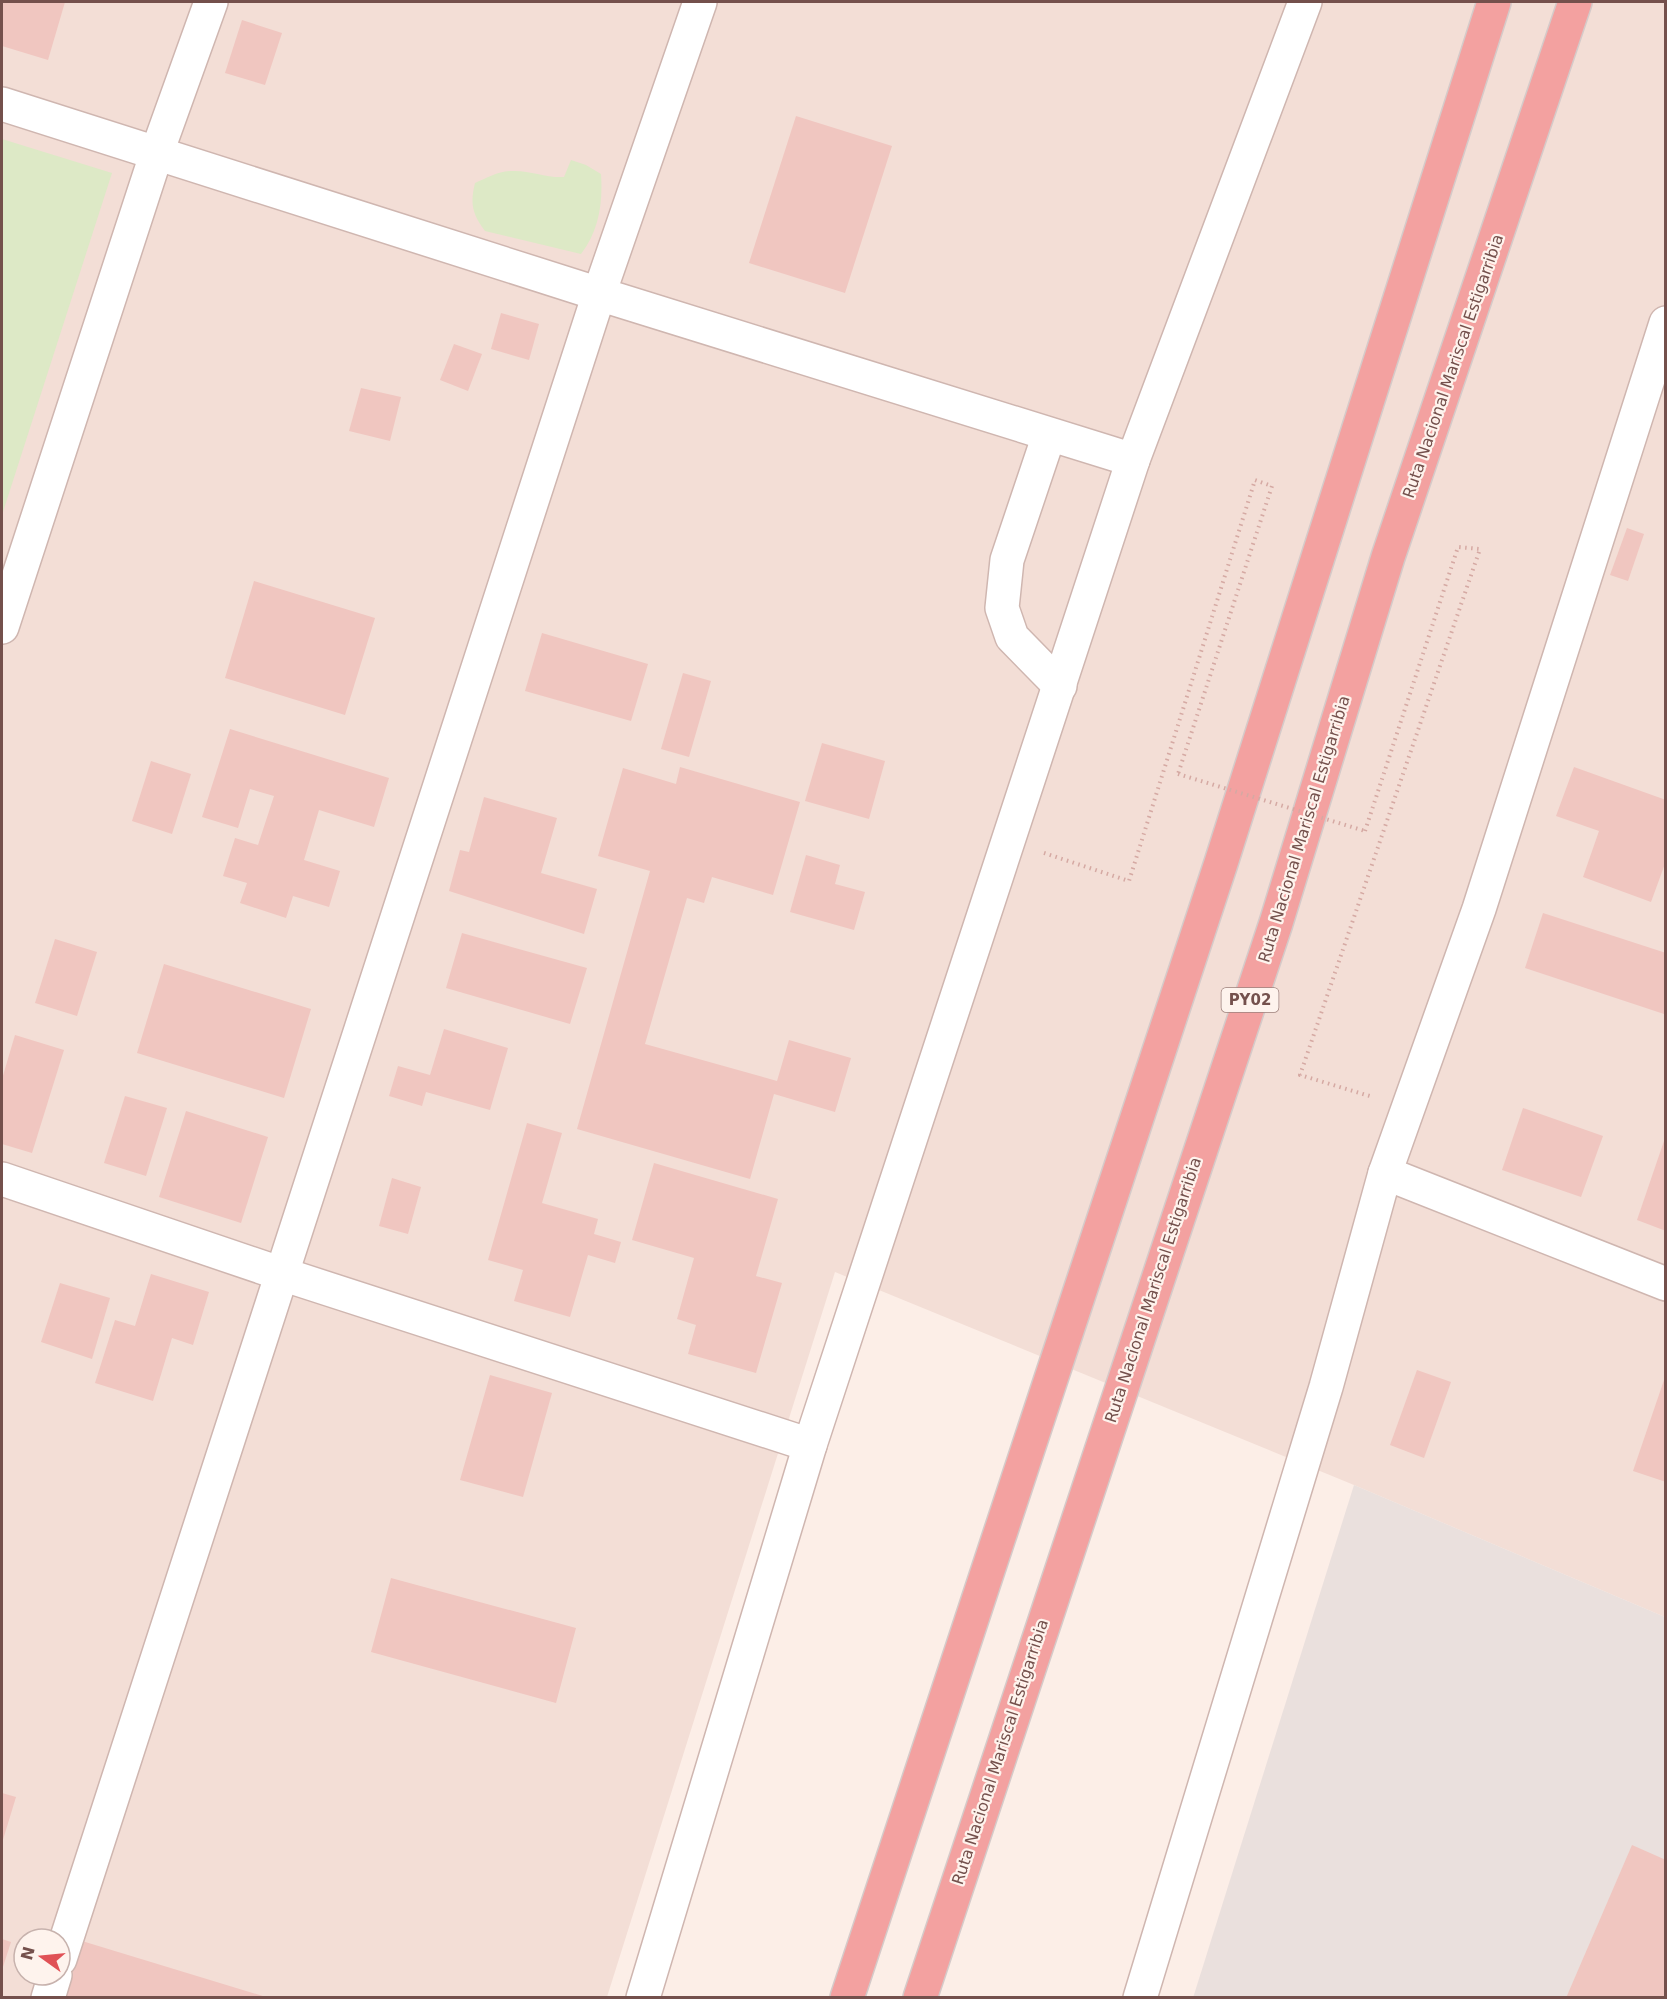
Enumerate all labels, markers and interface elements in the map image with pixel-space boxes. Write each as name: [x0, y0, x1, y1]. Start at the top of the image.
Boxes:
street label: Ruta Nacional Mariscal Estigarribia: [1399, 232, 1507, 500]
street label: Ruta Nacional Mariscal Estigarribia: [1254, 693, 1354, 965]
road number: PY02: [1222, 988, 1278, 1012]
street label: Ruta Nacional Mariscal Estigarribia: [1101, 1155, 1205, 1425]
street label: Ruta Nacional Mariscal Estigarribia: [948, 1617, 1052, 1887]
north arrow: [12, 1927, 72, 1987]
text: N: [17, 1944, 39, 1962]

